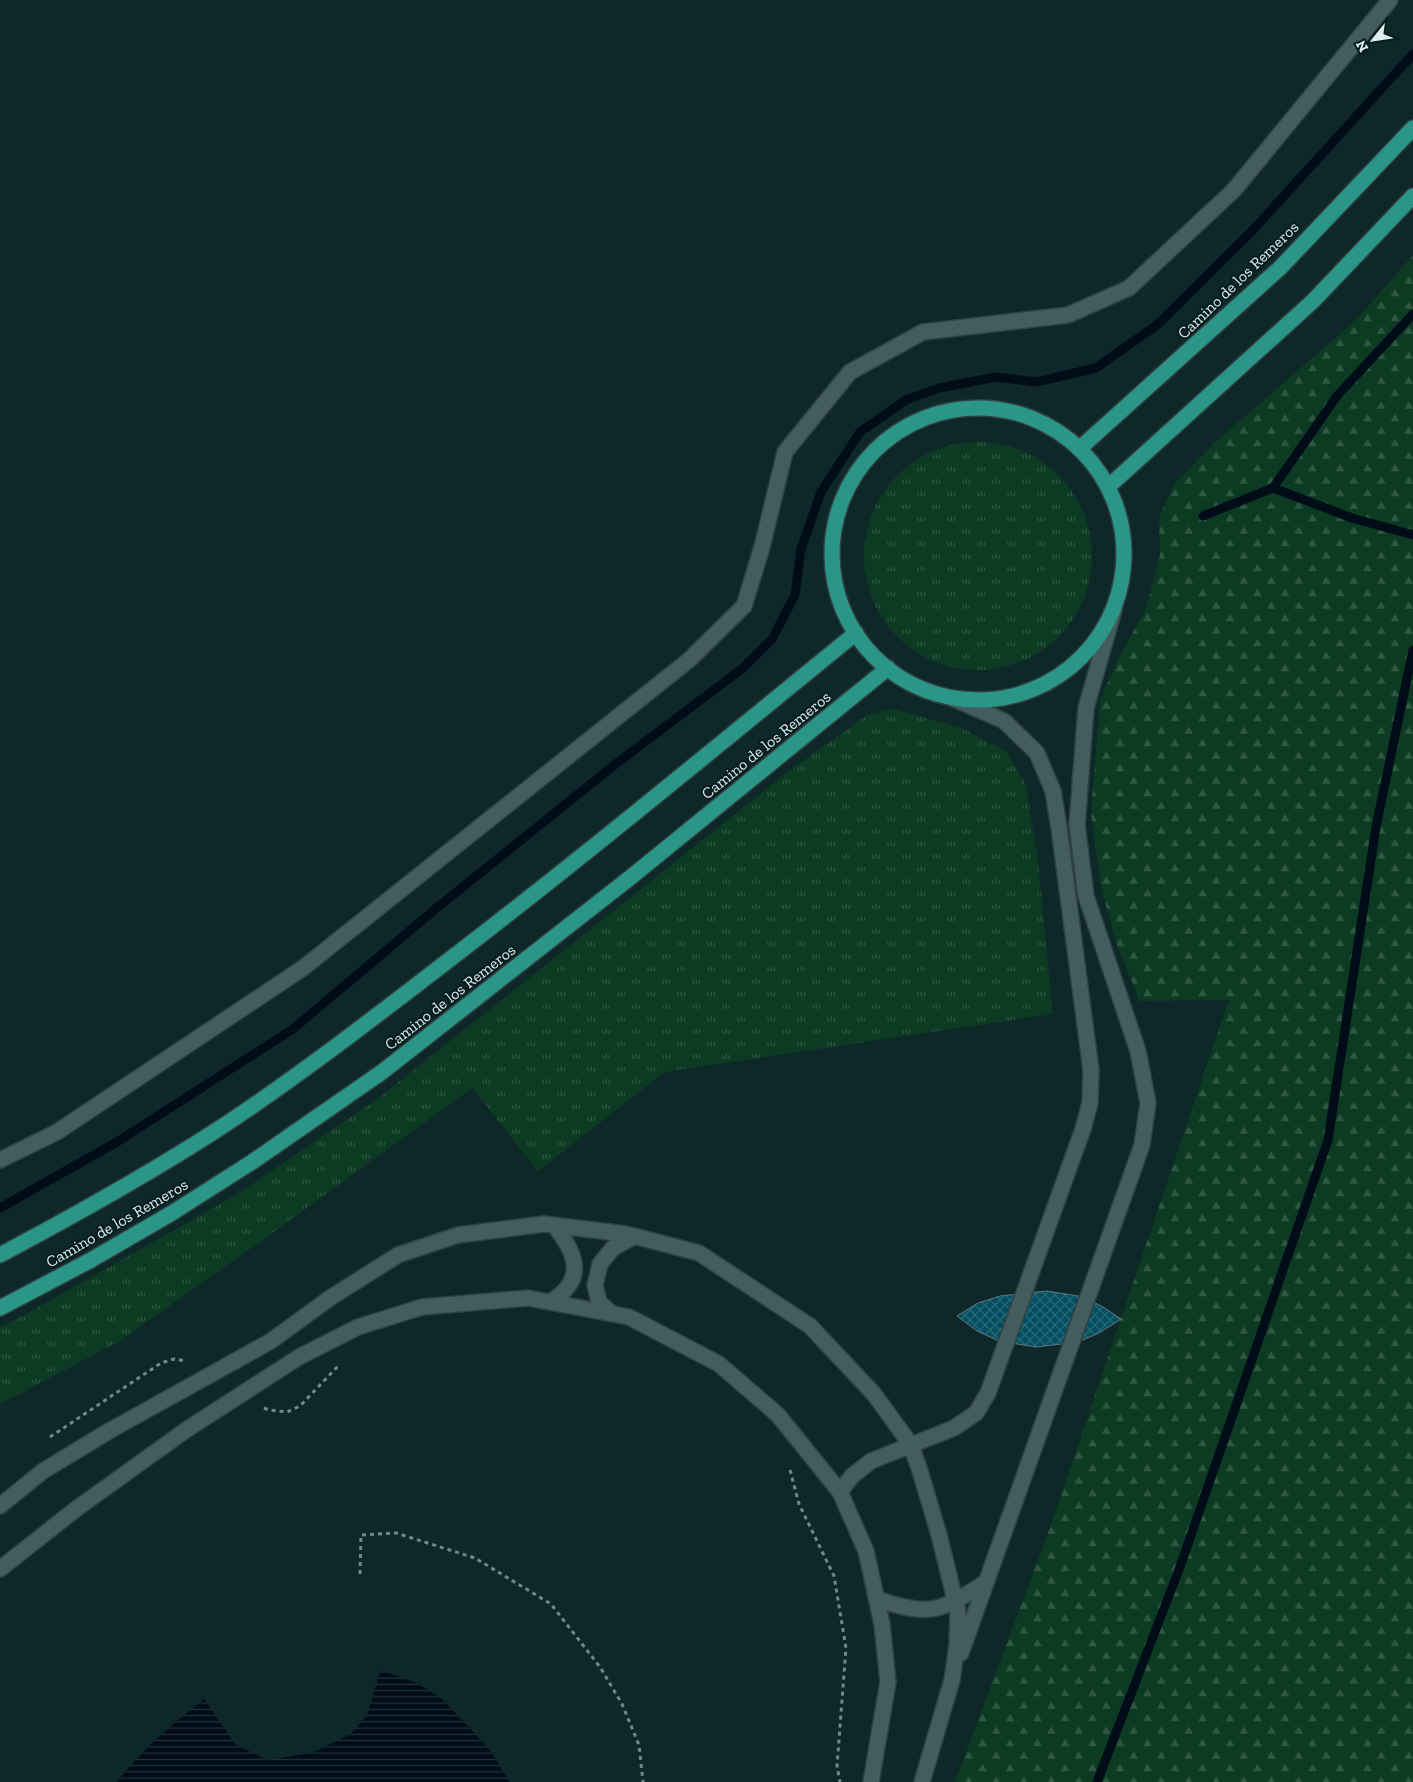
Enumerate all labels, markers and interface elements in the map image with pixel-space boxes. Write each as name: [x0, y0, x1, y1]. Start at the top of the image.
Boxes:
north arrow: [1348, 15, 1398, 65]
text: N: [1352, 37, 1372, 55]
street label: Camino de los Remeros: [1174, 217, 1302, 343]
street label: Camino de los Remeros: [698, 687, 834, 803]
street label: Camino de los Remeros: [381, 940, 519, 1054]
street label: Camino de los Remeros: [43, 1175, 191, 1271]

